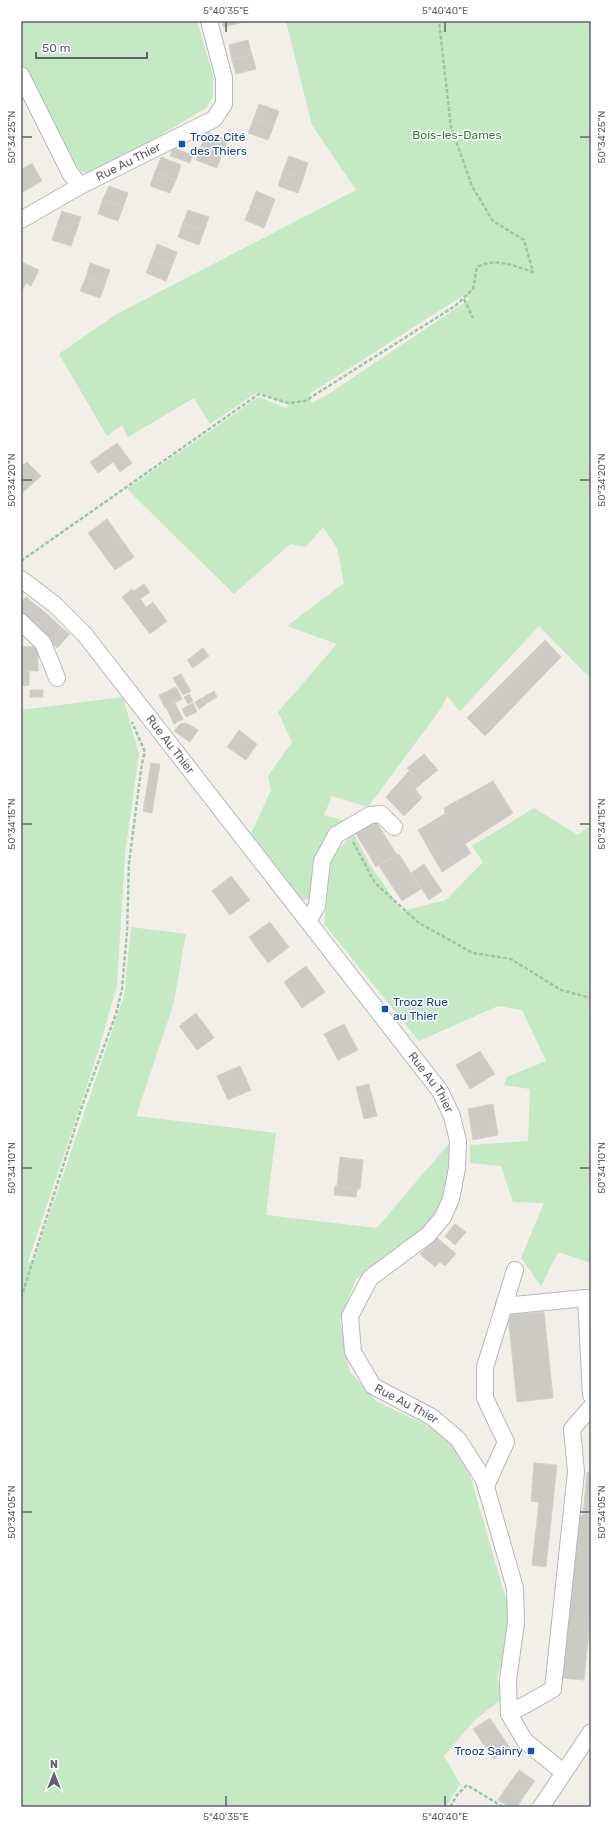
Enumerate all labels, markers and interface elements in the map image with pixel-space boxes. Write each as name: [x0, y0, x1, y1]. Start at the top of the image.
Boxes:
text: 5°40'35"E: [203, 5, 249, 17]
text: 5°40'40"E: [422, 5, 468, 17]
scale bar: [36, 34, 147, 60]
text: 50 m: [42, 41, 70, 55]
text: 50°34'25"N: [6, 111, 18, 163]
text: 50°34'25"N: [596, 111, 608, 163]
park label: Bois-les-Dames: [412, 128, 502, 142]
place label: Trooz Cité des Thiers: [190, 130, 247, 158]
marker: Trooz Cité des Thiers: [177, 139, 187, 149]
street label: Rue Au Thier: [94, 140, 163, 184]
text: 50°34'20"N: [6, 453, 18, 507]
text: 50°34'20"N: [596, 453, 608, 507]
street label: Rue Au Thier: [143, 712, 198, 777]
text: 50°34'15"N: [6, 798, 18, 850]
text: 50°34'15"N: [596, 798, 608, 850]
place label: Trooz Rue au Thier: [393, 995, 448, 1023]
marker: Trooz Rue au Thier: [380, 1004, 390, 1014]
street label: Rue Au Thier: [405, 1049, 457, 1115]
text: 50°34'10"N: [6, 1142, 18, 1194]
text: 50°34'10"N: [596, 1142, 608, 1194]
street label: Rue Au Thier: [372, 1381, 442, 1427]
text: 50°34'05"N: [6, 1485, 18, 1539]
text: 50°34'05"N: [596, 1485, 608, 1539]
place label: Trooz Sainry: [454, 1744, 523, 1758]
marker: Trooz Sainry: [526, 1746, 536, 1756]
north arrow: [34, 1754, 74, 1794]
text: N: [50, 1758, 58, 1771]
text: 5°40'35"E: [203, 1811, 249, 1823]
text: 5°40'40"E: [422, 1811, 468, 1823]

